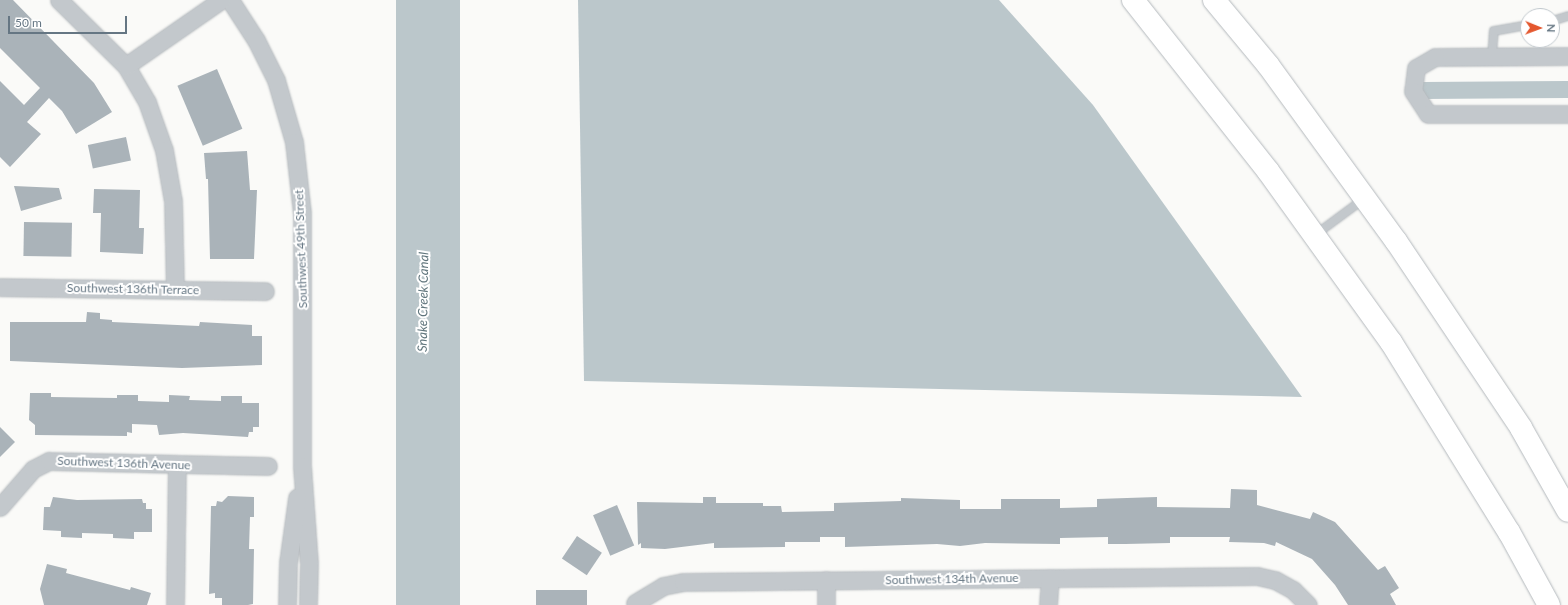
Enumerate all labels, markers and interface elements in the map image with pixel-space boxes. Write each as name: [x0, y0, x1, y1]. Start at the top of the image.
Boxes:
scale bar: [10, 8, 129, 34]
north arrow: [1520, 8, 1560, 48]
text: 50 m: [15, 15, 42, 30]
text: N: [1545, 24, 1558, 33]
street label: Southwest 49th Street: [292, 189, 310, 309]
water label: Snake Creek Canal: [414, 252, 432, 352]
street label: Southwest 136th Terrace: [67, 281, 199, 297]
street label: Southwest 136th Avenue: [57, 453, 191, 473]
street label: Southwest 134th Avenue: [885, 571, 1019, 587]

